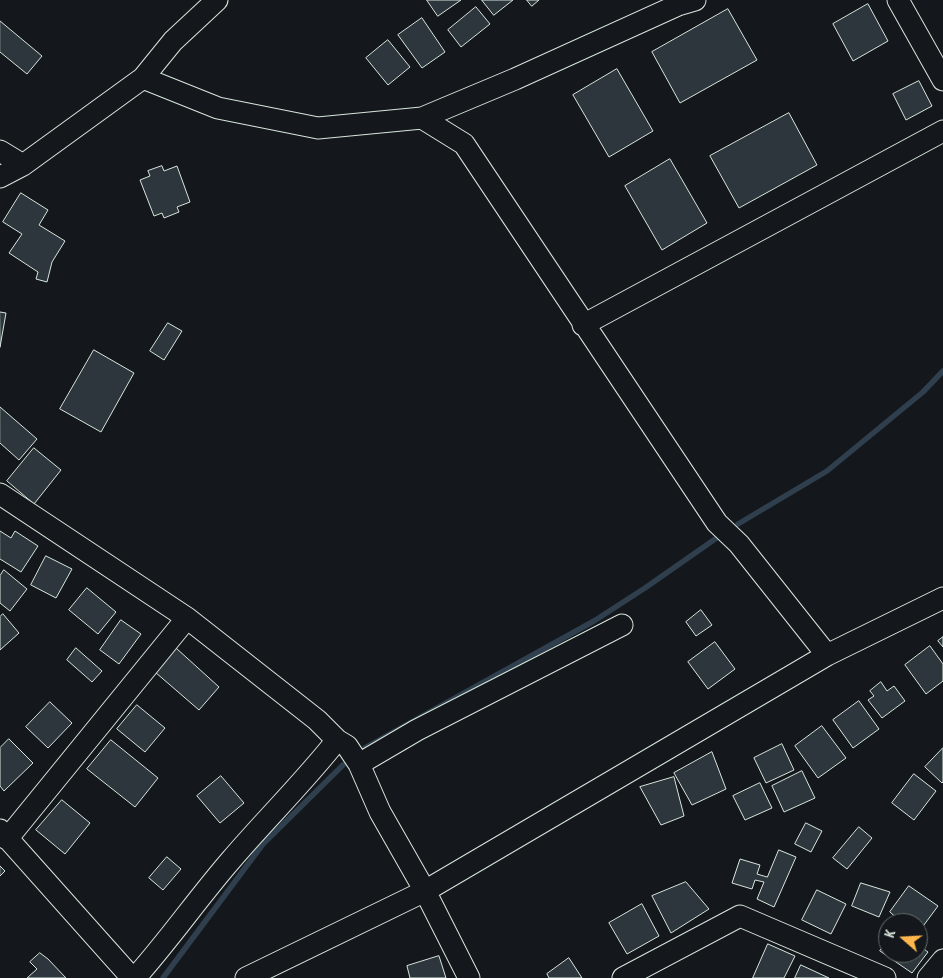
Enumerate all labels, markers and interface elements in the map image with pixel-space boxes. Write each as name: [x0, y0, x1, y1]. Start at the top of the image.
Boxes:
north arrow: [878, 913, 928, 963]
text: K: [880, 927, 899, 940]

